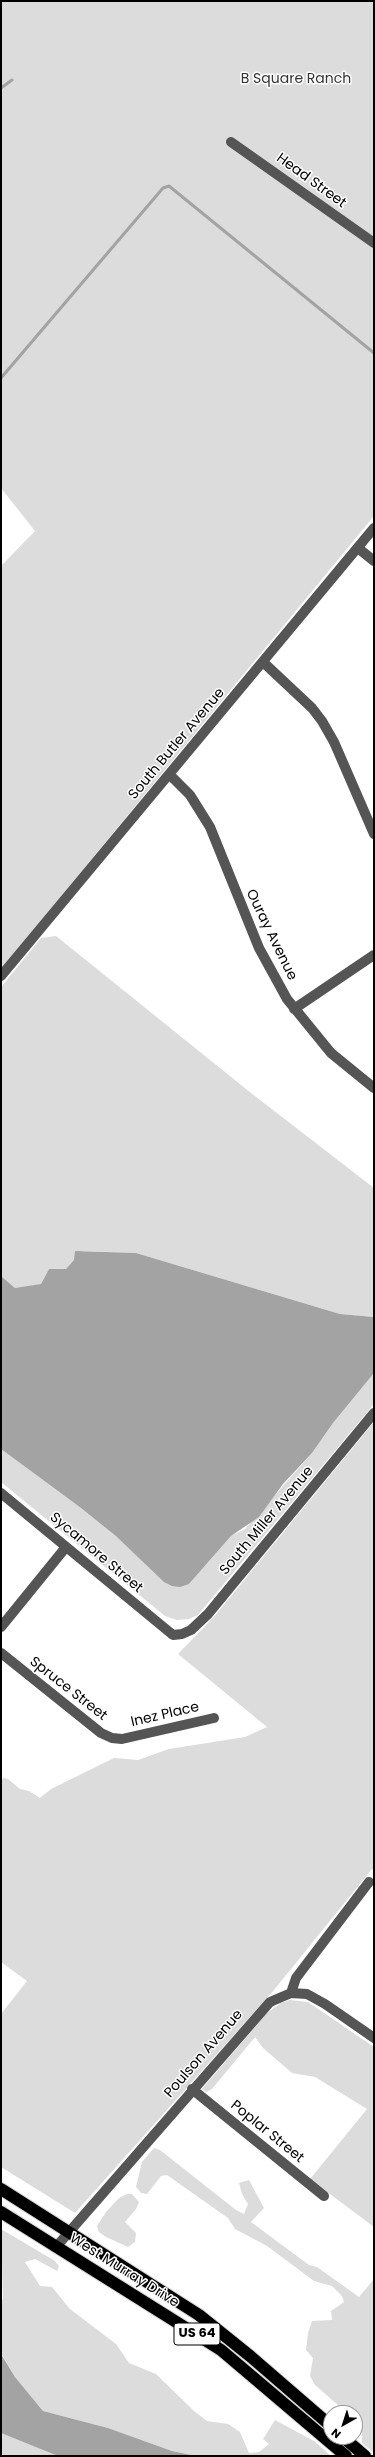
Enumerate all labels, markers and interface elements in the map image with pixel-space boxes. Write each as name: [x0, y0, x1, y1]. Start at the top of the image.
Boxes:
park label: B Square Ranch: [241, 71, 351, 87]
street label: Head Street: [273, 150, 349, 212]
street label: South Butler Avenue: [125, 685, 229, 803]
street label: Ouray Avenue: [242, 887, 300, 983]
street label: South Miller Avenue: [217, 1463, 317, 1579]
street label: Sycamore Street: [46, 1509, 146, 1597]
street label: Spruce Street: [26, 1654, 110, 1724]
street label: Inez Place: [129, 1699, 201, 1731]
street label: Poulson Avenue: [161, 2007, 247, 2101]
street label: Poplar Street: [227, 2097, 307, 2167]
street label: West Murray Drive: [66, 2230, 182, 2312]
road number: US 64: [174, 2323, 220, 2345]
north arrow: [323, 2405, 363, 2445]
text: N: [328, 2425, 344, 2442]

